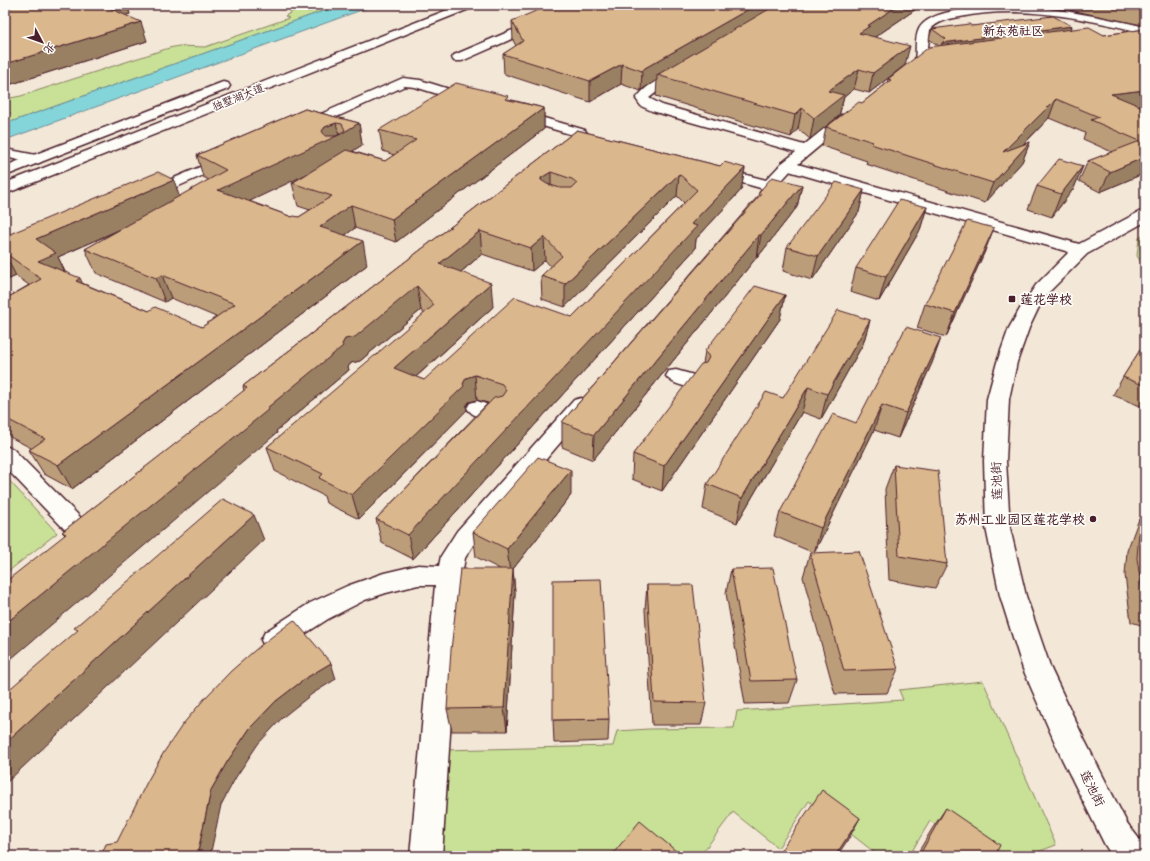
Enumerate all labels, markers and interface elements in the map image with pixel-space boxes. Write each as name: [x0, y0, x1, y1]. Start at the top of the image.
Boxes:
north arrow: [22, 22, 62, 62]
district label: 新东苑社区: [983, 22, 1043, 39]
text: 北: [41, 40, 58, 57]
street label: 独墅湖大道: [210, 80, 266, 114]
place label: 莲花学校: [1020, 290, 1072, 308]
marker: 莲花学校: [1007, 294, 1017, 304]
street label: 莲池街: [986, 461, 1006, 501]
place label: 苏州工业园区莲花学校: [955, 510, 1085, 528]
marker: 苏州工业园区莲花学校: [1088, 514, 1098, 524]
street label: 莲池街: [1076, 767, 1110, 809]

